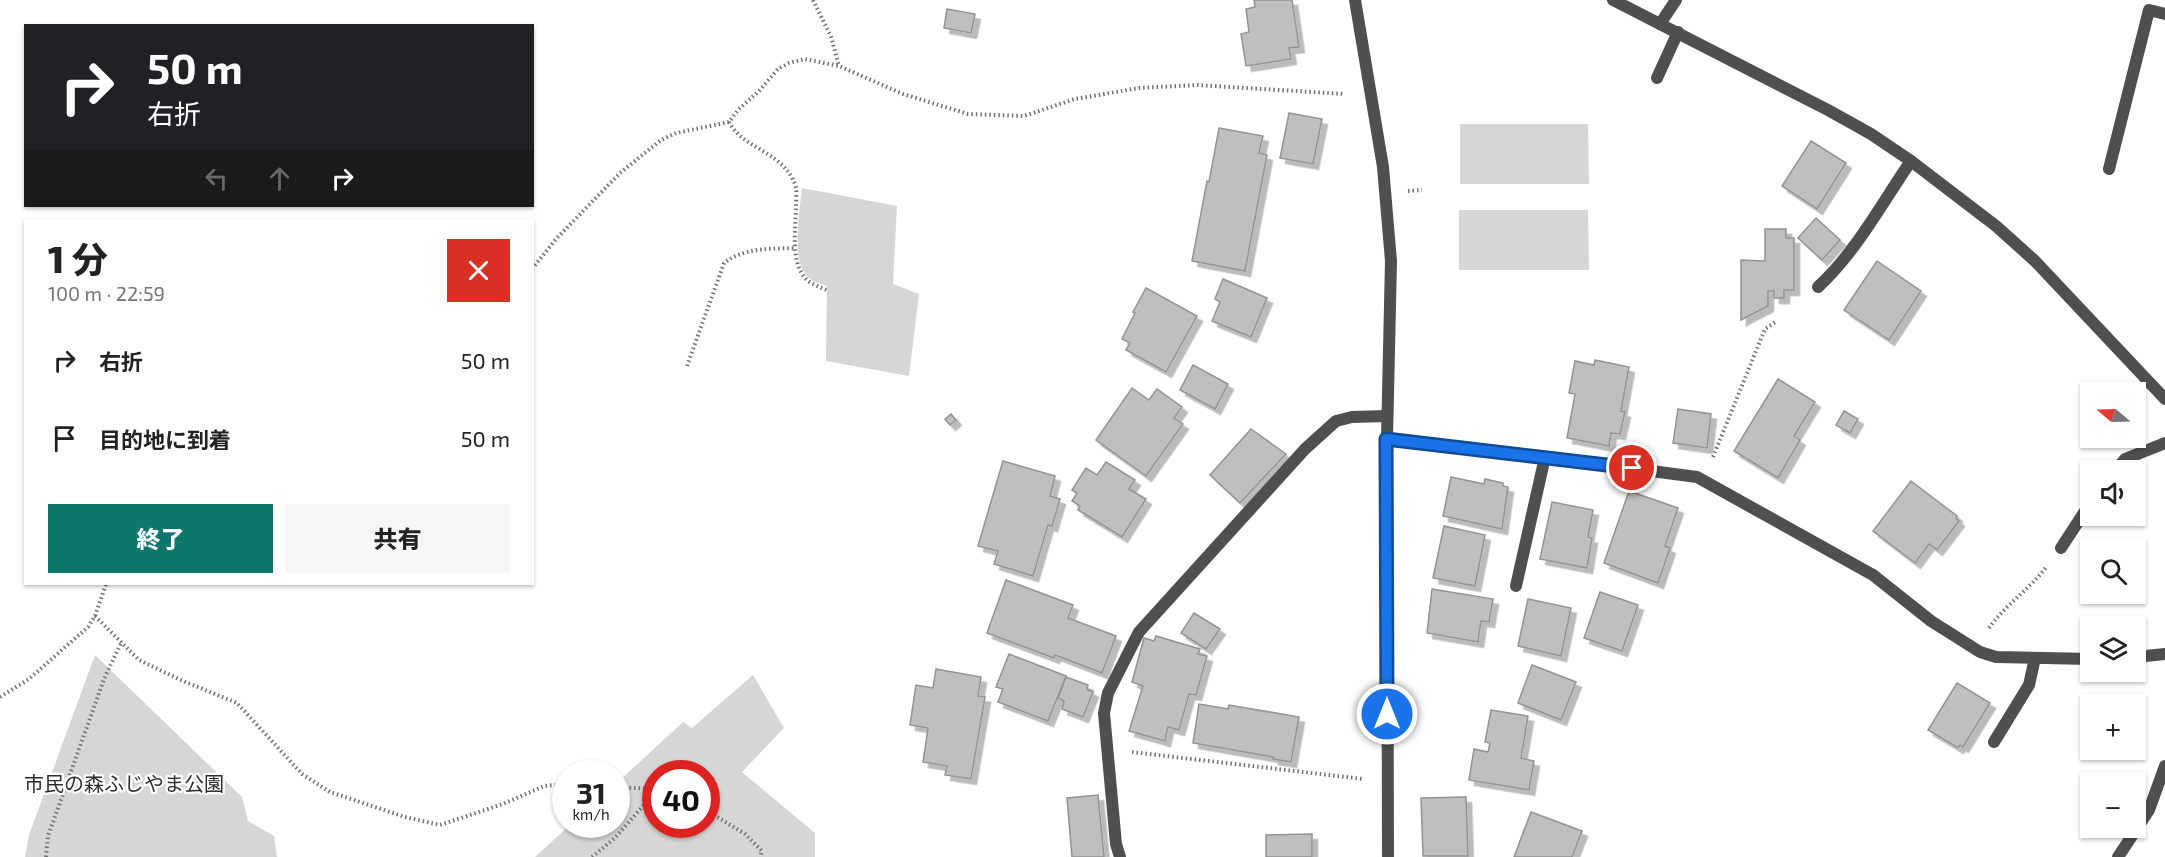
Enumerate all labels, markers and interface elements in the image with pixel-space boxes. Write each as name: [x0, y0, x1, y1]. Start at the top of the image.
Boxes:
text: 50 m: [147, 42, 243, 92]
icon: right: [48, 48, 126, 126]
text: 右折: [147, 97, 201, 129]
icon: left: [200, 162, 233, 195]
icon: ahead: [263, 162, 296, 195]
icon: right: [326, 162, 359, 195]
text: 1 分: [48, 237, 108, 280]
button: close: [447, 239, 510, 302]
text: 100 m · 22:59: [48, 281, 165, 305]
icon: right: [48, 344, 81, 377]
text: 50 m: [461, 347, 510, 373]
text: 右折: [99, 348, 143, 374]
north arrow: [2080, 382, 2146, 448]
map controls: [2080, 382, 2146, 838]
icon: arrive: [48, 422, 81, 455]
text: 50 m: [461, 425, 510, 451]
text: 目的地に到着: [99, 426, 231, 452]
pin: [1606, 442, 1657, 493]
icon: arrive: [1615, 451, 1648, 484]
button: sound: [2080, 460, 2146, 526]
button: 終了: [48, 504, 273, 573]
button: 共有: [285, 504, 510, 573]
button: search: [2080, 538, 2146, 604]
button: layers: [2080, 616, 2146, 682]
position arrow: [1355, 682, 1419, 746]
button: +: [2080, 694, 2146, 760]
speed limit sign: 40: [642, 760, 720, 838]
park label: 市民の森ふじやま公園: [24, 771, 224, 795]
button: −: [2080, 772, 2146, 838]
text: 31: [576, 774, 606, 810]
text: km/h: [572, 805, 610, 823]

